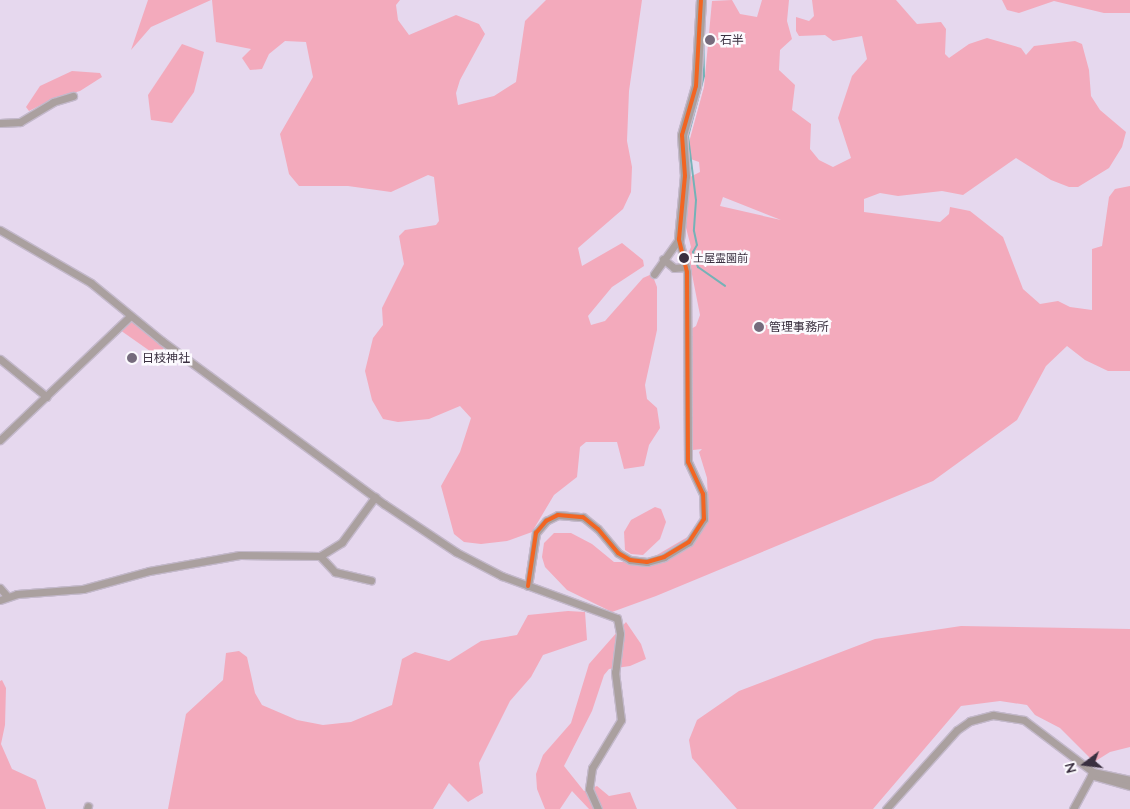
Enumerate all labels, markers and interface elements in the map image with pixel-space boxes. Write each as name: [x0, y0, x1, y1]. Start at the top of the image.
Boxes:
place label: 石半: [720, 33, 744, 47]
marker: 石半: [704, 34, 716, 46]
place label: 土屋霊園前: [693, 251, 748, 265]
marker: 土屋霊園前: [679, 253, 689, 263]
place label: 管理事務所: [769, 320, 829, 334]
marker: 管理事務所: [753, 321, 765, 333]
place label: 日枝神社: [142, 351, 190, 365]
marker: 日枝神社: [126, 352, 138, 364]
north arrow: [1060, 739, 1110, 789]
text: N: [1060, 761, 1081, 775]

